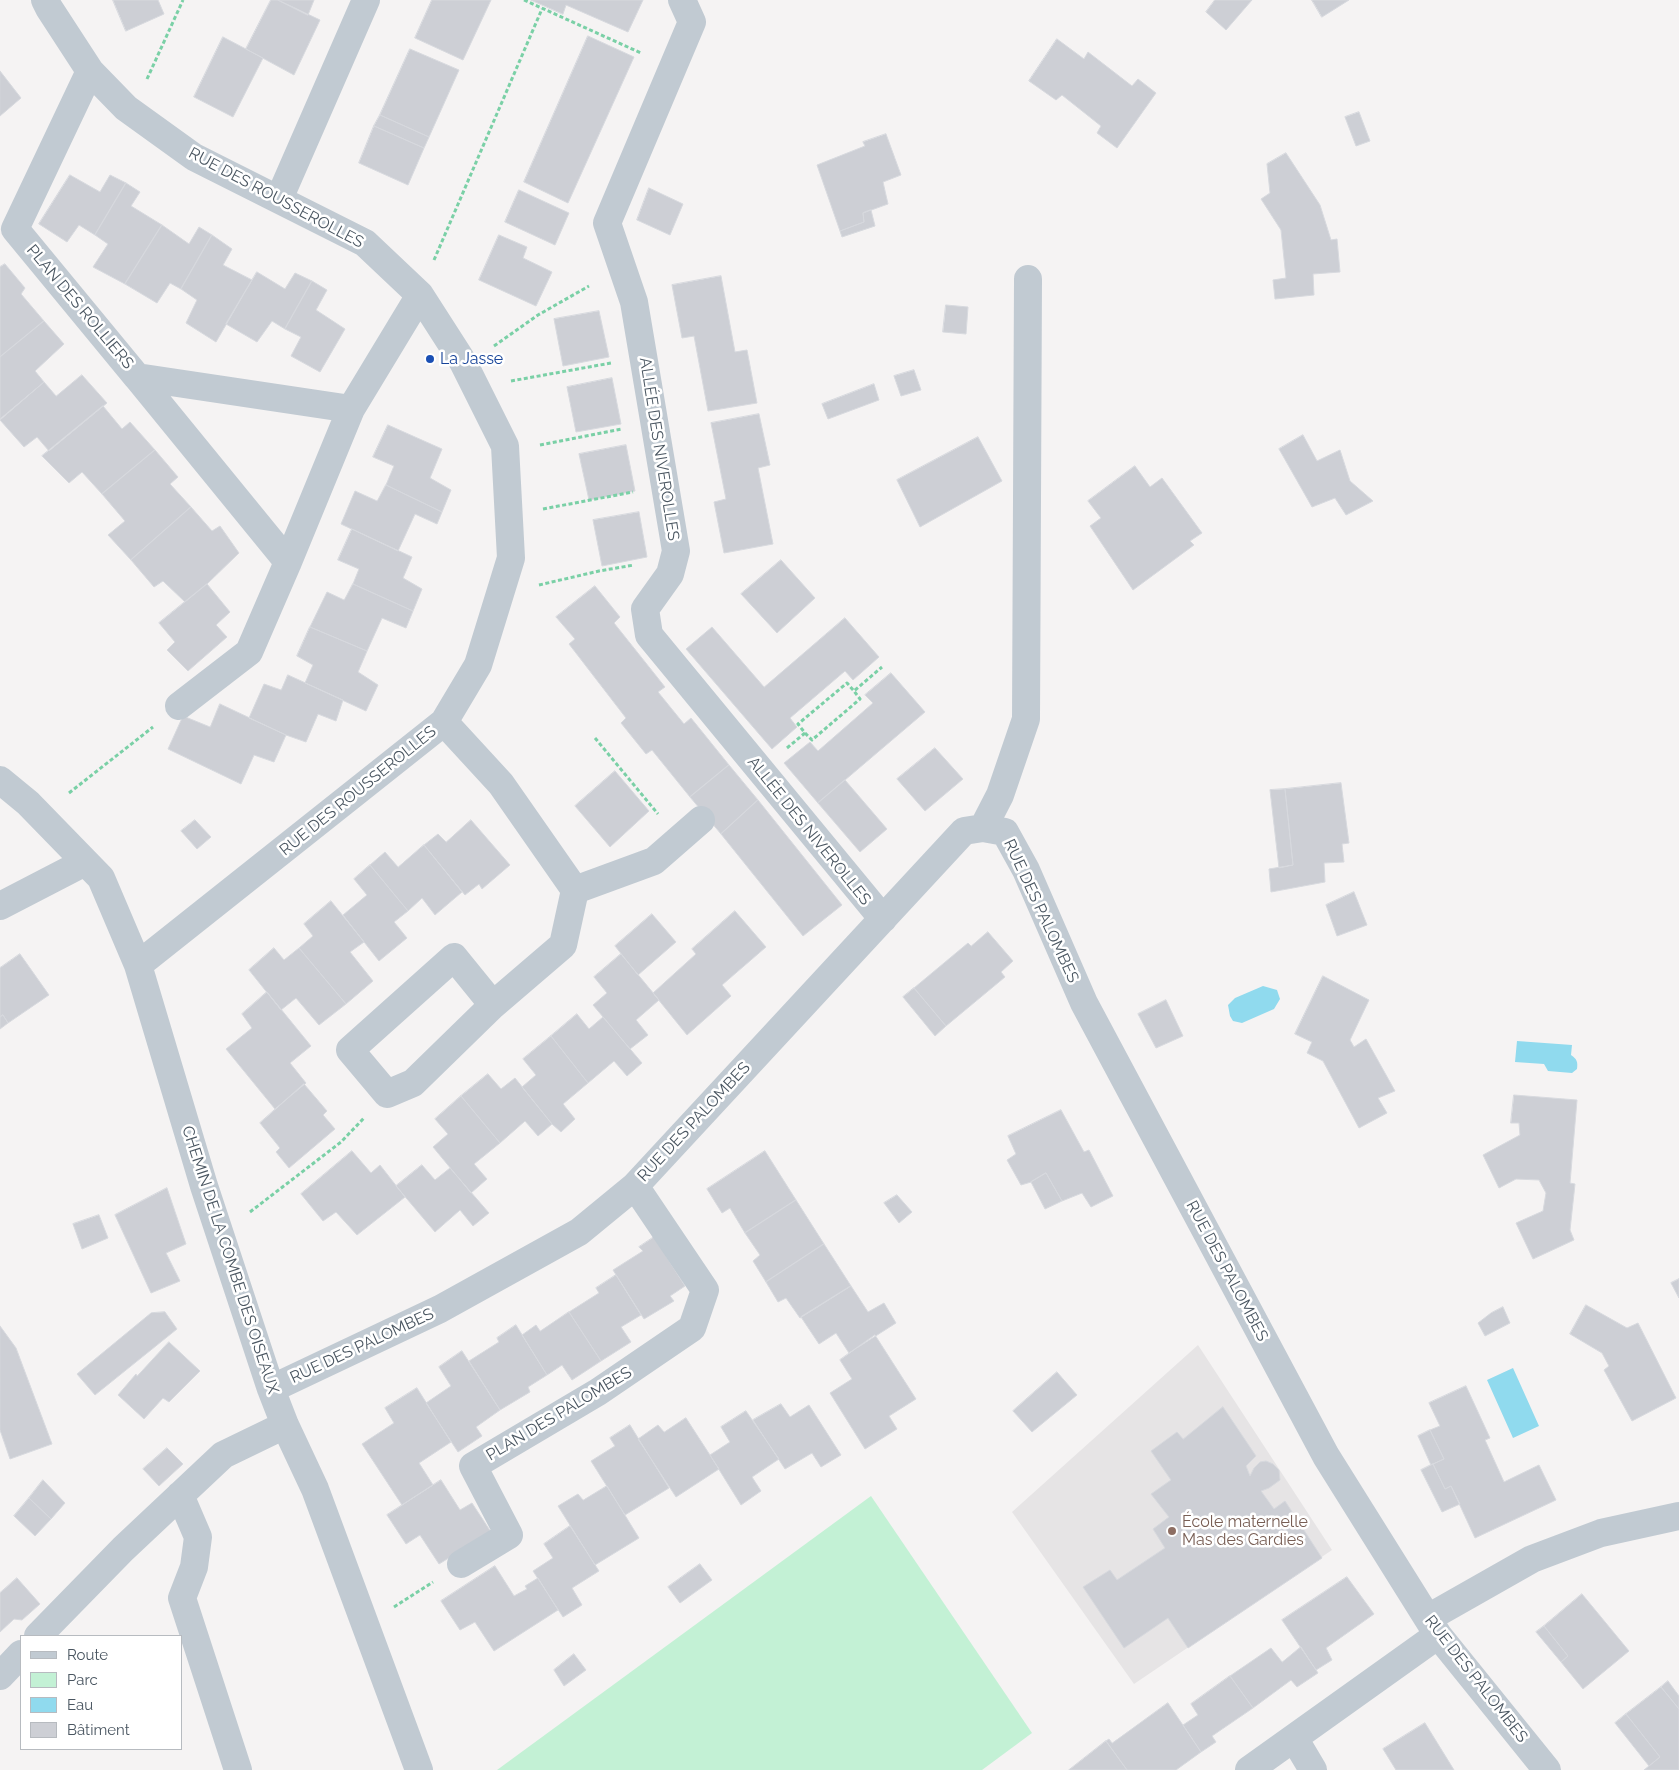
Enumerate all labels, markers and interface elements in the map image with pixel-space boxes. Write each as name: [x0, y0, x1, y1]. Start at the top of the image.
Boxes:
street label: RUE DES ROUSSEROLLES: [185, 144, 367, 252]
street label: PLAN DES ROLLIERS: [22, 241, 138, 373]
place label: La Jasse: [440, 349, 503, 369]
marker: La Jasse: [424, 353, 436, 365]
street label: ALLÉE DES NIVEROLLES: [635, 356, 683, 542]
street label: RUE DES ROUSSEROLLES: [276, 722, 440, 860]
street label: ALLÉE DES NIVEROLLES: [743, 753, 875, 909]
street label: RUE DES PALOMBES: [999, 836, 1083, 986]
street label: RUE DES PALOMBES: [634, 1058, 754, 1186]
street label: CHEMIN DE LA COMBE DES OISEAUX: [177, 1124, 283, 1396]
street label: RUE DES PALOMBES: [1182, 1198, 1272, 1344]
street label: RUE DES PALOMBES: [287, 1304, 437, 1388]
street label: PLAN DES PALOMBES: [483, 1363, 635, 1465]
place label: École maternelle Mas des Gardies: [1182, 1512, 1308, 1550]
marker: École maternelle Mas des Gardies: [1166, 1525, 1178, 1537]
street label: RUE DES PALOMBES: [1420, 1612, 1532, 1746]
legend: [20, 1635, 182, 1750]
text: Route: [67, 1646, 108, 1664]
text: Parc: [67, 1671, 98, 1689]
text: Eau: [67, 1696, 93, 1714]
text: Bâtiment: [67, 1721, 130, 1739]

